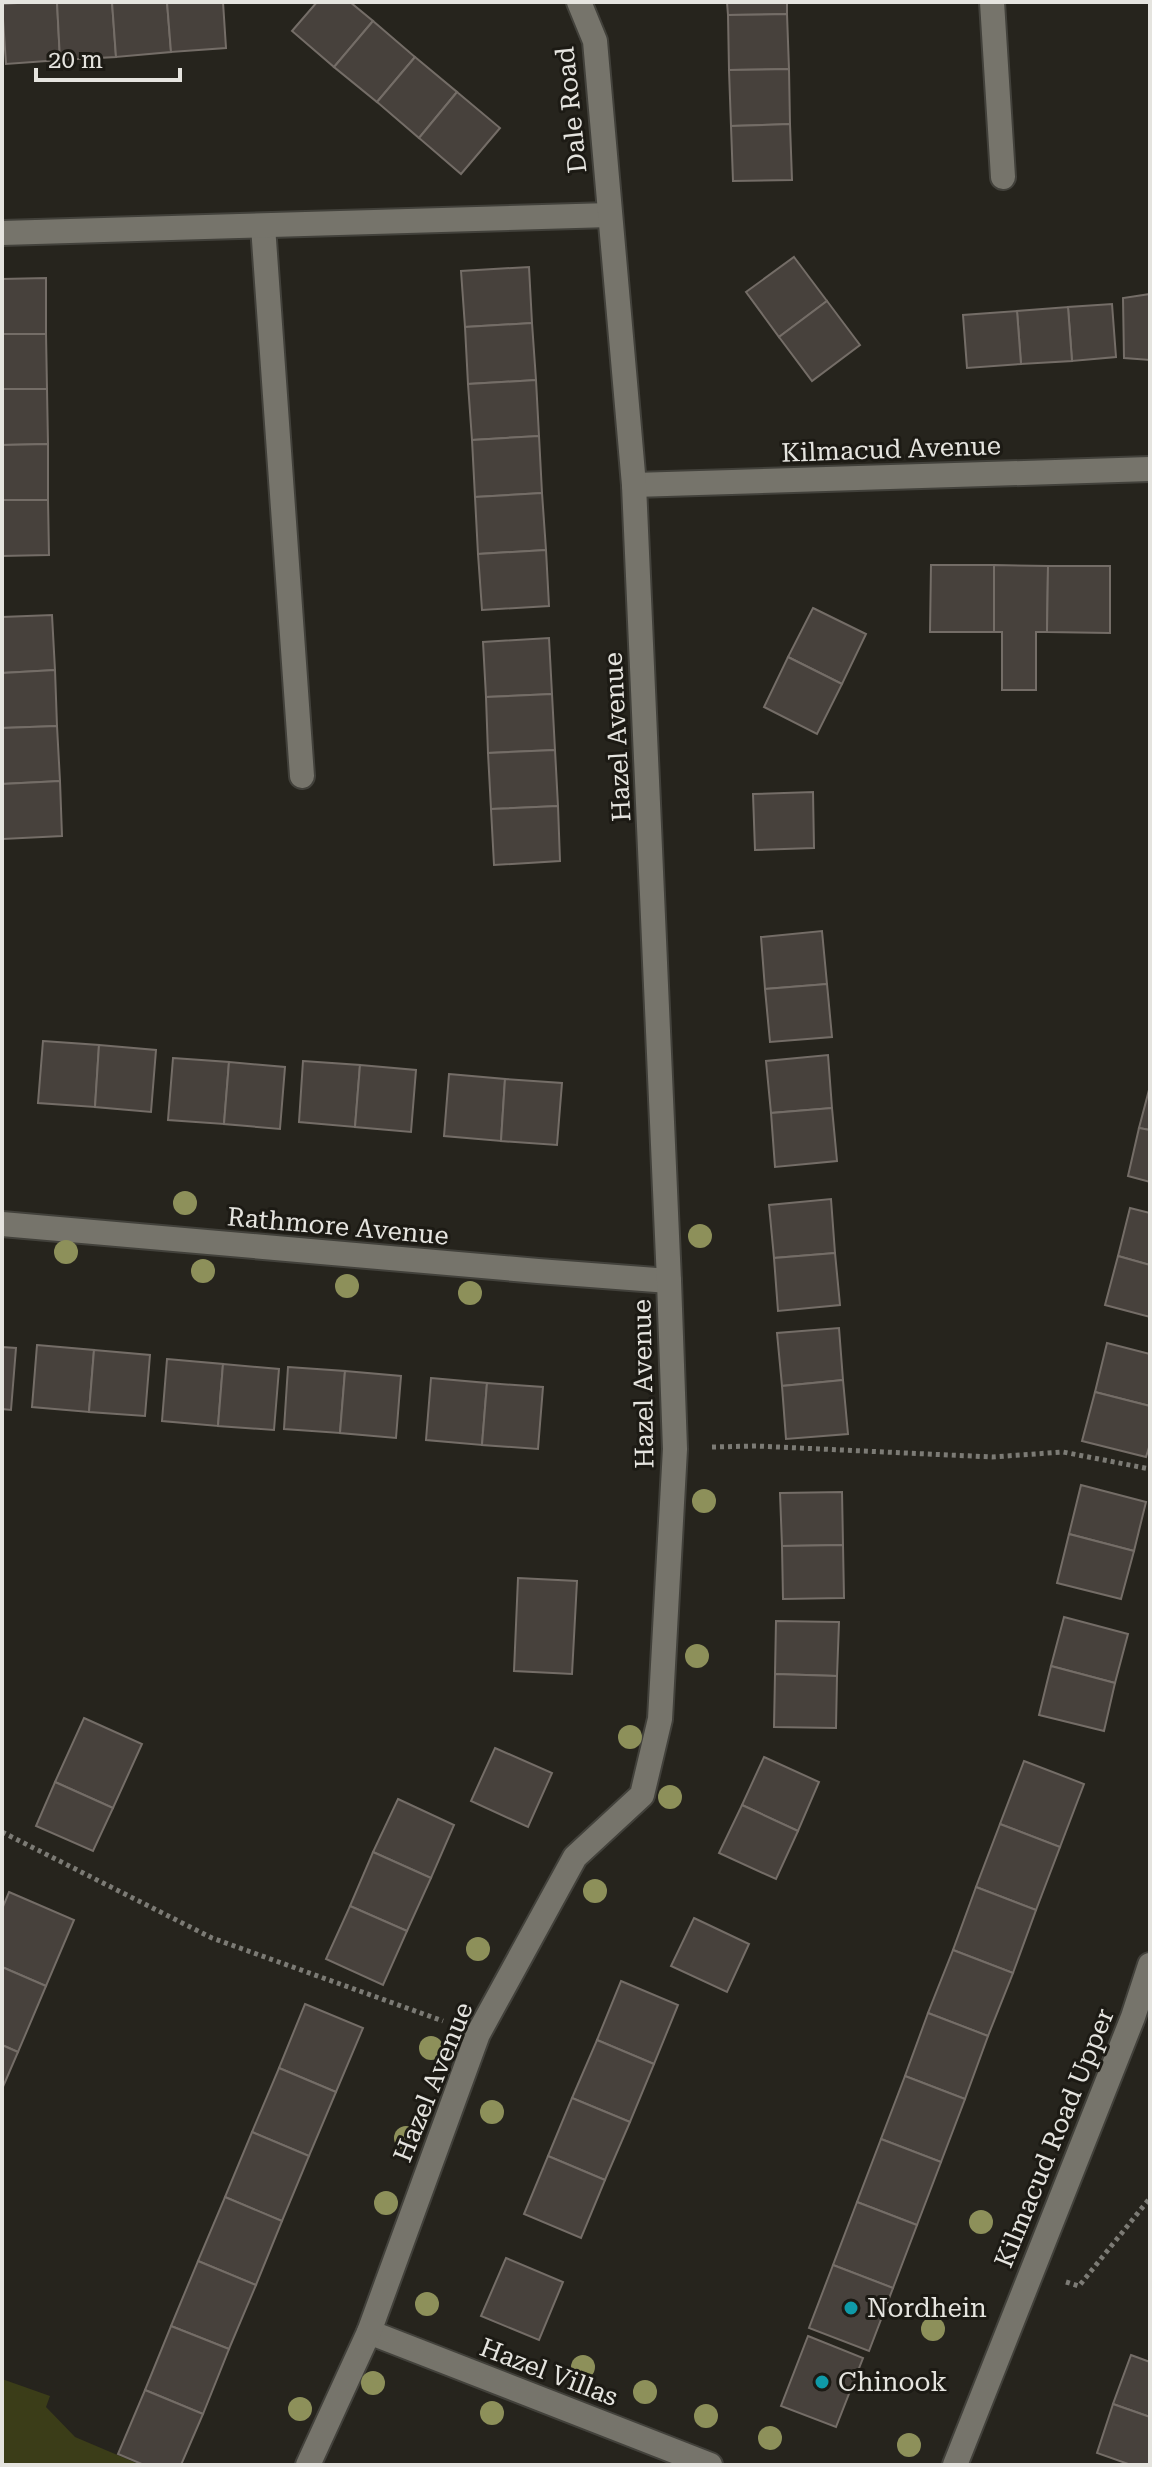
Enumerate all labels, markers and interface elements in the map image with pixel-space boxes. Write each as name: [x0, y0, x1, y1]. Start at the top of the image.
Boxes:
scale bar: [36, 32, 180, 82]
street label: Dale Road: [549, 45, 593, 175]
text: 20 m: [48, 46, 103, 74]
street label: Kilmacud Avenue: [781, 430, 1001, 468]
street label: Hazel Avenue: [598, 652, 636, 822]
street label: Rathmore Avenue: [226, 1201, 450, 1251]
street label: Hazel Avenue: [627, 1299, 659, 1469]
street label: Hazel Avenue: [387, 1998, 479, 2166]
street label: Kilmacud Road Upper: [988, 2004, 1120, 2272]
place label: Nordhein: [867, 2293, 987, 2323]
marker: Nordhein: [842, 2299, 860, 2317]
street label: Hazel Villas: [476, 2332, 622, 2412]
place label: Chinook: [838, 2367, 947, 2397]
marker: Chinook: [813, 2373, 831, 2391]

